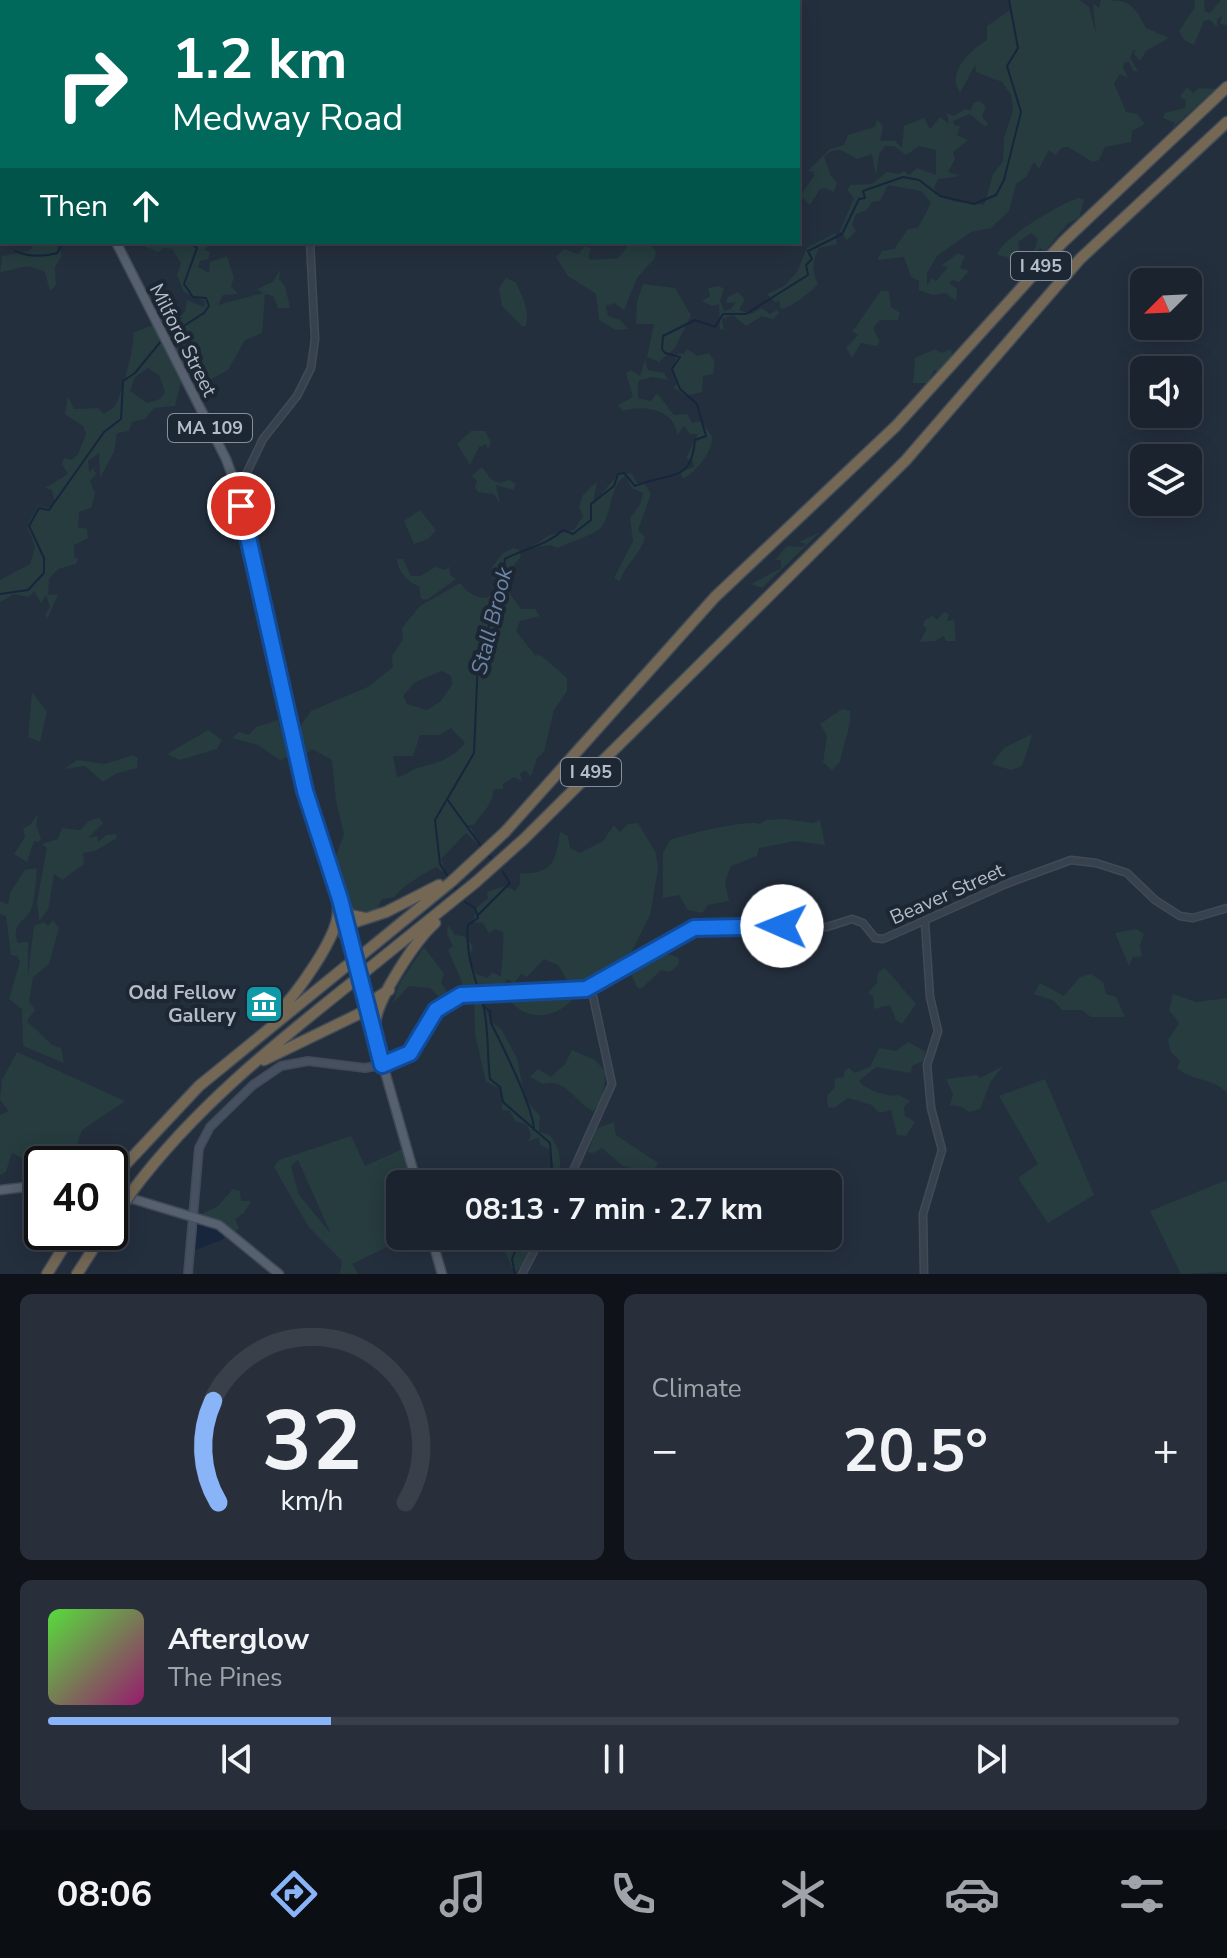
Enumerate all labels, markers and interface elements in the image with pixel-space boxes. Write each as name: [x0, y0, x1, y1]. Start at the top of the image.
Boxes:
text: 1.2 km: [172, 21, 347, 98]
icon: right: [40, 32, 144, 136]
text: Medway Road: [172, 94, 403, 143]
icon: ahead: [124, 184, 168, 228]
text: Then: [40, 186, 108, 227]
road number: I 495: [1011, 252, 1071, 280]
north arrow: [1130, 268, 1202, 340]
map controls: [1130, 268, 1202, 516]
street label: Milford Street: [143, 279, 223, 402]
button: sound: [1130, 356, 1202, 428]
road number: MA 109: [168, 414, 252, 442]
button: layers: [1130, 444, 1202, 516]
pin: [207, 472, 275, 540]
icon: arrive: [219, 484, 263, 528]
water label: Stall Brook: [464, 563, 520, 678]
road number: I 495: [561, 758, 621, 786]
street label: Beaver Street: [886, 856, 1009, 931]
position arrow: [740, 884, 824, 968]
place label: Odd Fellow Gallery: [128, 979, 236, 1029]
museum icon: Odd Fellow Gallery: [243, 983, 285, 1025]
speed limit sign: 40: [24, 1146, 128, 1250]
text: 08:13 · 7 min · 2.7 km: [465, 1189, 763, 1230]
text: Climate: [652, 1371, 742, 1406]
text: 32: [262, 1385, 362, 1498]
text: 20.5°: [842, 1410, 988, 1492]
text: −: [652, 1421, 678, 1481]
text: +: [1153, 1421, 1179, 1481]
text: km/h: [280, 1481, 343, 1520]
text: Afterglow: [168, 1619, 309, 1660]
text: The Pines: [168, 1660, 283, 1695]
icon: previous: [215, 1737, 259, 1781]
icon: pause: [592, 1737, 636, 1781]
icon: next: [969, 1737, 1013, 1781]
icon: directions: [266, 1866, 322, 1922]
icon: music: [435, 1866, 491, 1922]
icon: phone: [605, 1866, 661, 1922]
icon: climate: [775, 1866, 831, 1922]
icon: car: [944, 1866, 1000, 1922]
icon: filters: [1114, 1866, 1170, 1922]
text: 08:06: [57, 1870, 152, 1919]

